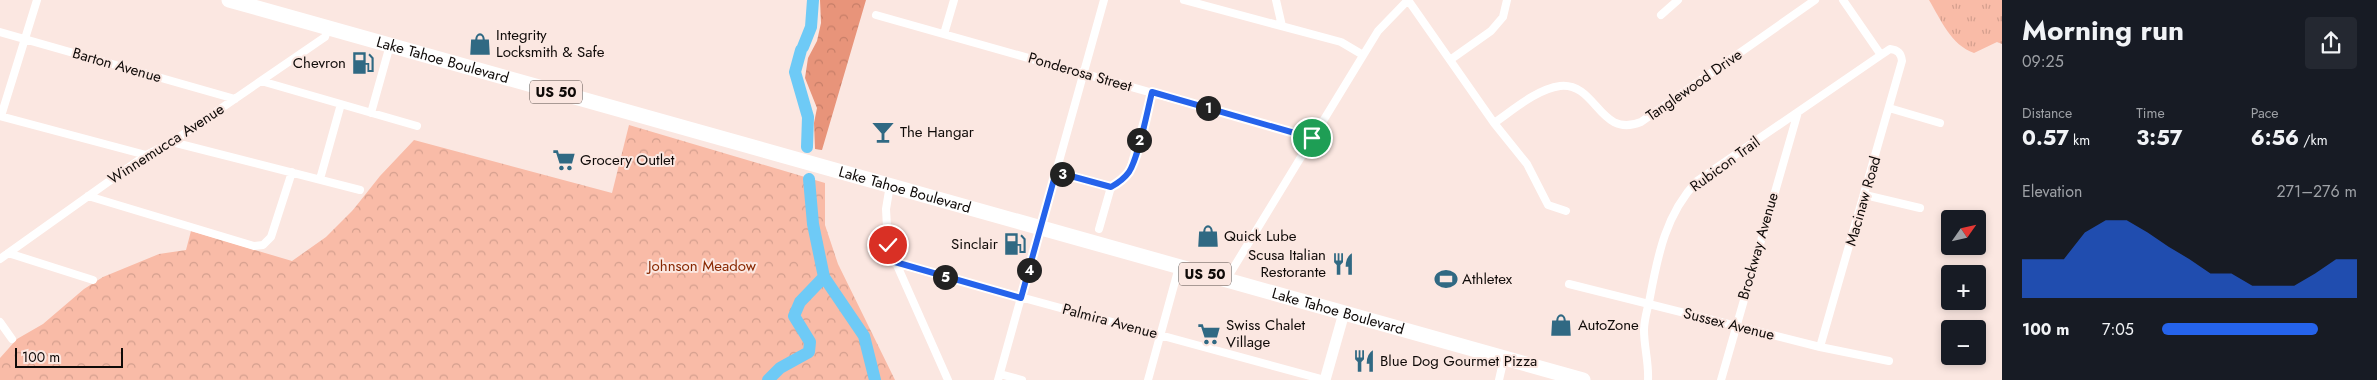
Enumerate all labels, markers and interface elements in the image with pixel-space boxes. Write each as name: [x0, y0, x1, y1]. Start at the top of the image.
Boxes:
text: Morning run: [2022, 10, 2184, 51]
button: share: [2305, 17, 2357, 69]
place label: Integrity Locksmith & Safe: [496, 24, 605, 63]
street label: Lake Tahoe Boulevard: [374, 31, 512, 89]
shop icon: Integrity Locksmith & Safe: [467, 31, 493, 57]
street label: Barton Avenue: [70, 42, 164, 88]
street label: Tanglewood Drive: [1641, 43, 1747, 126]
street label: Ponderosa Street: [1026, 47, 1135, 97]
fuel station icon: Chevron: [350, 50, 376, 76]
text: 09:25: [2022, 50, 2064, 73]
place label: Chevron: [293, 52, 346, 74]
road number: US 50: [530, 80, 582, 104]
pin: 1: [1196, 96, 1220, 120]
street label: Winnemucca Avenue: [104, 98, 229, 190]
text: 1: [1205, 98, 1212, 118]
text: Distance: [2022, 103, 2072, 123]
text: Time: [2136, 103, 2165, 123]
text: Pace: [2251, 103, 2279, 123]
pin: [1291, 117, 1333, 159]
bar icon: The Hangar: [870, 119, 896, 145]
place label: The Hangar: [900, 121, 975, 143]
text: 0.57: [2022, 123, 2069, 153]
text: 3:57: [2136, 123, 2182, 153]
text: 6:56: [2251, 123, 2299, 153]
icon: arrive: [1298, 124, 1326, 152]
pin: 2: [1126, 128, 1152, 152]
text: 2: [1135, 130, 1144, 150]
text: km: [2069, 130, 2090, 150]
text: /km: [2299, 130, 2328, 150]
street label: Rubicon Trail: [1685, 131, 1765, 197]
supermarket icon: Grocery Outlet: [551, 147, 577, 173]
place label: Grocery Outlet: [580, 149, 675, 171]
street label: Macinaw Road: [1840, 154, 1886, 248]
street label: Lake Tahoe Boulevard: [836, 161, 974, 219]
pin: 3: [1050, 162, 1074, 186]
text: 3: [1058, 164, 1067, 184]
text: Elevation: [2022, 180, 2082, 203]
text: 271–276 m: [2276, 180, 2357, 203]
street label: Brockway Avenue: [1732, 190, 1784, 302]
north arrow: [1941, 210, 1986, 255]
map controls: [1941, 210, 1986, 365]
shop icon: Quick Lube: [1195, 223, 1221, 249]
pin: [867, 224, 909, 266]
place label: Quick Lube: [1224, 225, 1297, 247]
icon: check: [874, 231, 902, 259]
fuel station icon: Sinclair: [1002, 231, 1028, 257]
place label: Sinclair: [951, 233, 999, 255]
place label: Scusa Italian Restorante: [1248, 244, 1326, 283]
restaurant icon: Scusa Italian Restorante: [1330, 251, 1356, 277]
park label: Johnson Meadow: [646, 255, 757, 277]
pin: 4: [1016, 258, 1042, 282]
text: 4: [1025, 260, 1034, 280]
road number: US 50: [1179, 262, 1231, 286]
pin: 5: [932, 264, 958, 290]
button: +: [1941, 265, 1986, 310]
sports icon: Athletex: [1433, 266, 1459, 292]
text: 5: [941, 267, 950, 287]
place label: Athletex: [1462, 268, 1513, 290]
street label: Lake Tahoe Boulevard: [1269, 282, 1407, 340]
street label: Palmira Avenue: [1060, 298, 1160, 344]
street label: Sussex Avenue: [1681, 302, 1777, 346]
shop icon: AutoZone: [1548, 312, 1574, 338]
place label: Swiss Chalet Village: [1226, 314, 1305, 353]
place label: AutoZone: [1578, 314, 1639, 336]
text: 100 m: [2022, 318, 2069, 341]
text: 7:05: [2102, 318, 2134, 341]
button: −: [1941, 320, 1986, 365]
supermarket icon: Swiss Chalet Village: [1196, 321, 1222, 347]
scale bar: [15, 345, 122, 368]
text: 100 m: [22, 347, 60, 367]
restaurant icon: Blue Dog Gourmet Pizza: [1351, 348, 1377, 374]
place label: Blue Dog Gourmet Pizza: [1380, 350, 1537, 372]

